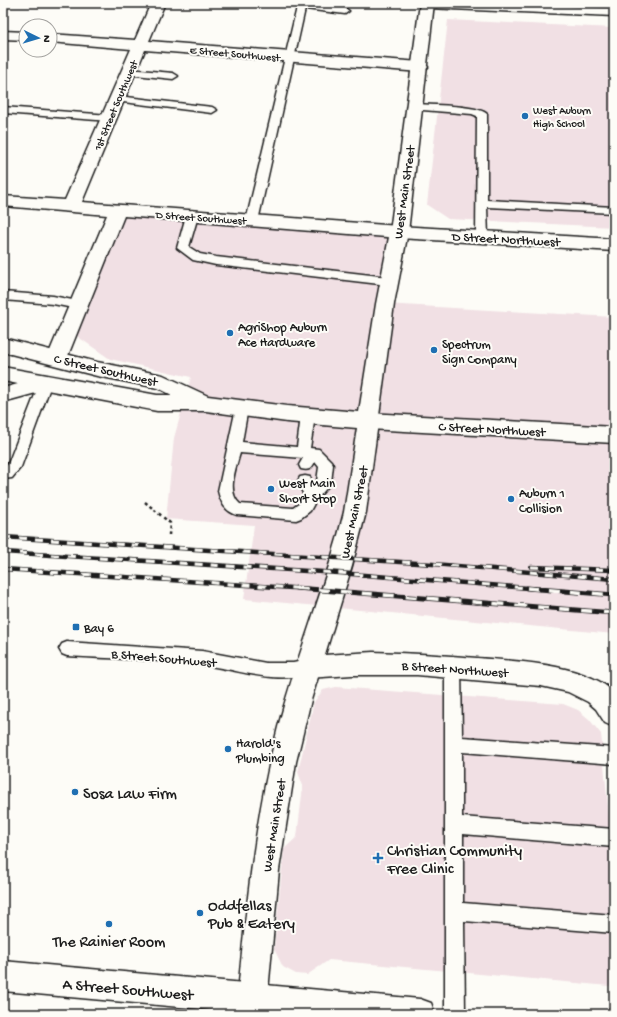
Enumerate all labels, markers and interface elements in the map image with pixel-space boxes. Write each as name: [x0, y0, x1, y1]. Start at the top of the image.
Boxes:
north arrow: [18, 18, 58, 58]
text: N: [40, 35, 52, 43]
street label: E Street Southwest: [189, 45, 282, 65]
street label: 1st Street Southwest: [92, 58, 142, 154]
place label: West Auburn High School: [533, 106, 592, 131]
marker: West Auburn High School: [520, 111, 530, 121]
street label: West Main Street: [392, 143, 420, 240]
street label: D Street Southwest: [154, 210, 248, 228]
street label: D Street Northwest: [450, 230, 562, 251]
place label: AgriShop Auburn Ace Hardware: [238, 321, 328, 351]
marker: AgriShop Auburn Ace Hardware: [225, 328, 235, 338]
place label: Spectrum Sign Company: [442, 338, 517, 368]
marker: Spectrum Sign Company: [429, 345, 439, 355]
street label: C Street Southwest: [52, 352, 160, 391]
street label: C Street Northwest: [438, 420, 547, 441]
street label: West Main Street: [338, 463, 373, 560]
place label: West Main Short Stop: [279, 477, 337, 507]
marker: West Main Short Stop: [266, 484, 276, 494]
place label: Auburn 1 Collision: [519, 487, 565, 517]
marker: Auburn 1 Collision: [506, 494, 516, 504]
marker: Bay 6: [71, 622, 81, 632]
place label: Bay 6: [83, 622, 114, 637]
street label: B Street Southwest: [110, 647, 219, 672]
street label: B Street Northwest: [400, 659, 510, 682]
place label: Harold's Plumbing: [235, 737, 285, 767]
marker: Harold's Plumbing: [223, 744, 233, 754]
street label: West Main Street: [261, 776, 290, 873]
place label: Sosa Law Firm: [83, 786, 178, 805]
marker: Sosa Law Firm: [70, 787, 80, 797]
place label: Christian Community Free Clinic: [386, 843, 522, 880]
marker: Christian Community Free Clinic: [372, 852, 384, 864]
place label: Oddfellas Pub & Eatery: [207, 898, 295, 935]
marker: Oddfellas Pub & Eatery: [195, 908, 205, 918]
marker: The Rainier Room: [104, 919, 114, 929]
place label: The Rainier Room: [52, 934, 166, 953]
street label: A Street Southwest: [62, 976, 195, 1007]

